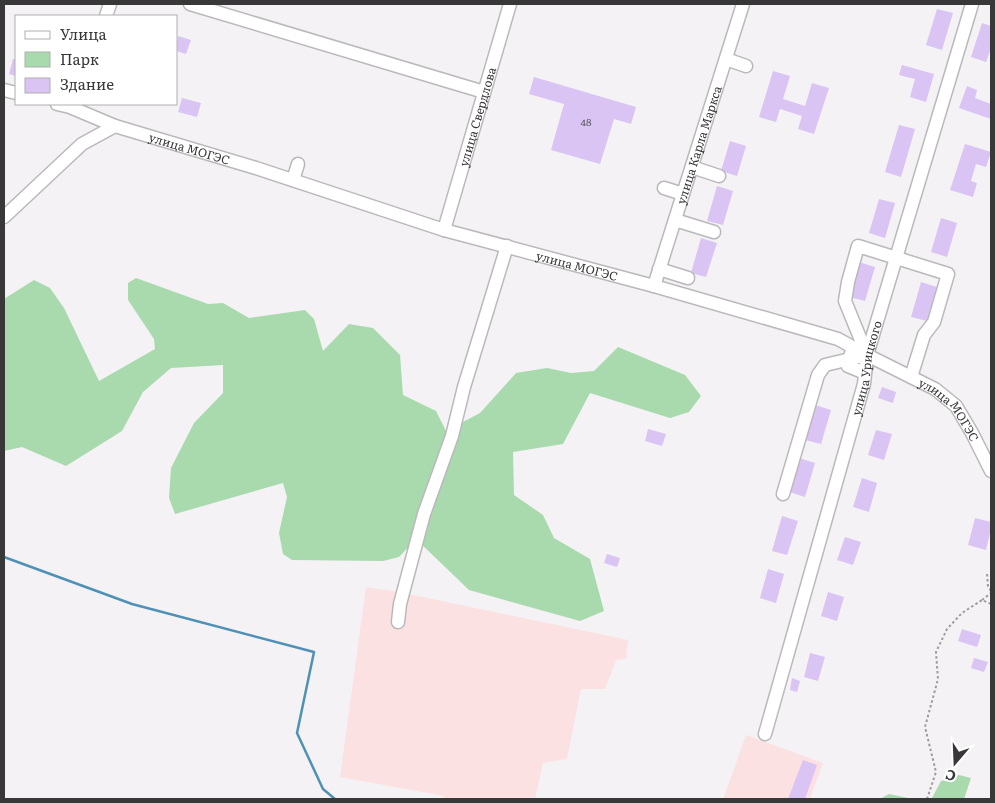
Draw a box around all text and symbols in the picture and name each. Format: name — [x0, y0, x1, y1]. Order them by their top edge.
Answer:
legend — [15, 15, 178, 105]
text: Улица — [60, 22, 108, 45]
text: Парк — [60, 47, 99, 70]
street label: улица Свердлова — [454, 64, 500, 169]
text: Здание — [60, 72, 114, 95]
street label: улица Карла Маркса — [671, 83, 726, 206]
house number: 48 — [580, 114, 592, 129]
street label: улица МОГЭС — [147, 128, 232, 169]
street label: улица МОГЭС — [534, 246, 620, 285]
street label: улица Урицкого — [847, 318, 886, 418]
street label: улица МОГЭС — [916, 373, 984, 444]
north arrow — [930, 738, 980, 788]
text: С — [942, 765, 958, 787]

